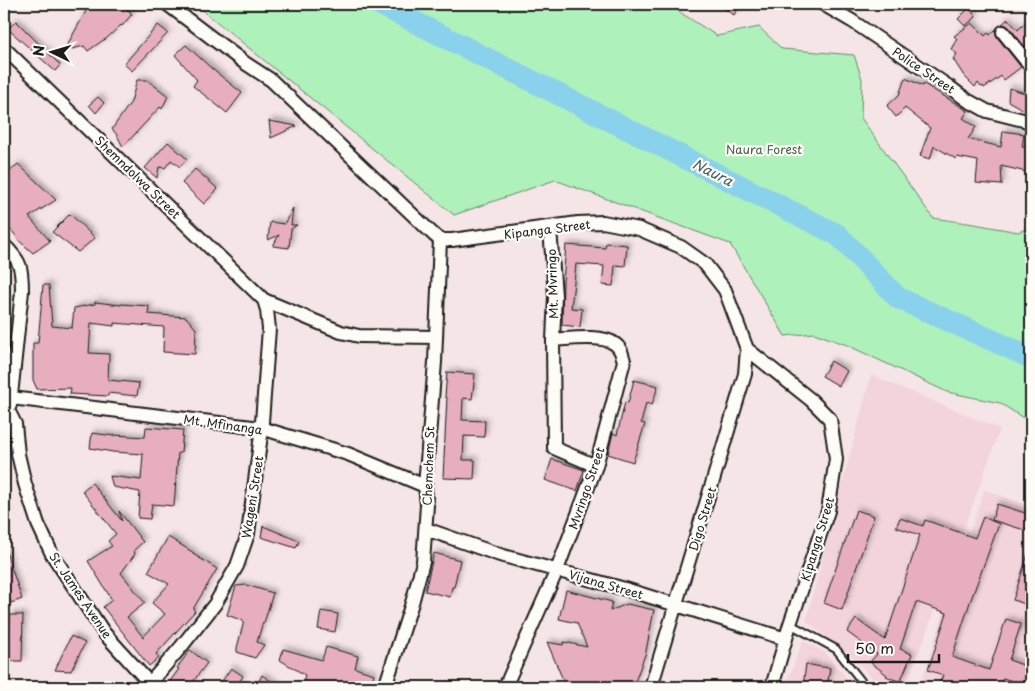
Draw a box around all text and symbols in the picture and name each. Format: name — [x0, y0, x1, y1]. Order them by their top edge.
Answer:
north arrow — [28, 28, 78, 78]
street label: Police Street — [889, 42, 959, 98]
text: N — [28, 44, 49, 57]
street label: Shemndolwa Street — [91, 131, 185, 223]
park label: Naura Forest — [726, 140, 802, 158]
water label: Naura — [689, 153, 737, 191]
street label: Kipanga Street — [503, 215, 592, 243]
street label: Mt. Mvringo — [542, 248, 562, 319]
street label: Mt. Mfinanga — [182, 410, 264, 439]
street label: Chemchem St — [418, 426, 438, 506]
street label: Mvringo Street — [563, 444, 609, 532]
street label: Wageni Street — [237, 454, 267, 540]
street label: Digo Street — [684, 484, 720, 553]
street label: Kipanga Street — [796, 495, 838, 583]
street label: St. James Avenue — [45, 548, 117, 642]
street label: Vijana Street — [567, 565, 645, 603]
scale bar — [848, 631, 939, 663]
text: 50 m — [855, 636, 894, 659]

